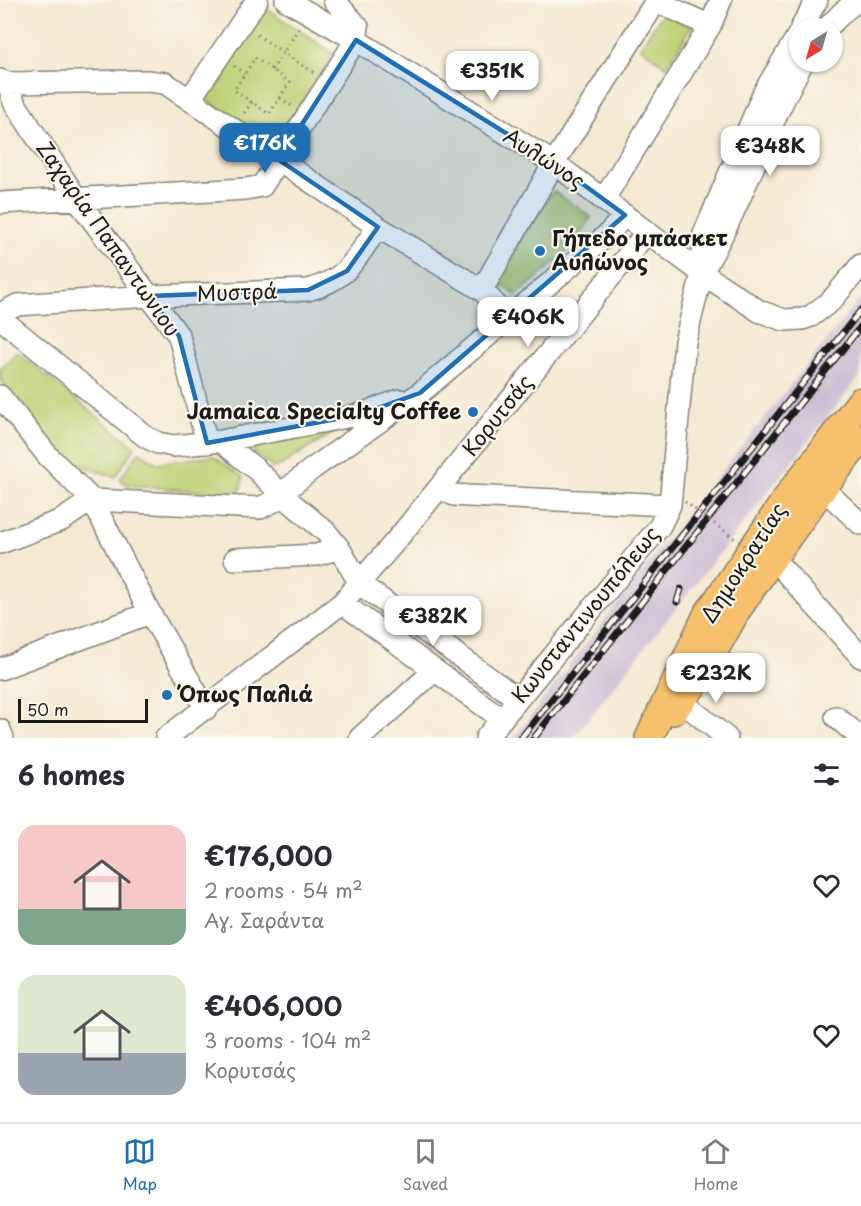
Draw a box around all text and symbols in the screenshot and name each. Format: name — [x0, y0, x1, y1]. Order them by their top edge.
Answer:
north arrow — [789, 18, 843, 72]
map controls — [789, 18, 843, 72]
pin: €351K — [450, 51, 534, 102]
text: €351K — [460, 55, 524, 85]
street label: Αυλώνος — [498, 119, 592, 196]
pin: €176K — [223, 123, 307, 174]
pin: €348K — [728, 126, 812, 177]
text: €176K — [233, 127, 297, 157]
text: €348K — [735, 130, 805, 160]
street label: Ζαχαρία Παπαντωνίου — [30, 133, 189, 342]
place label: Γήπεδο μπάσκετ Αυλώνος — [552, 221, 728, 277]
marker: Γήπεδο μπάσκετ Αυλώνος — [533, 244, 547, 258]
street label: Μυστρά — [196, 274, 278, 308]
pin: €406K — [486, 297, 570, 348]
text: €406K — [491, 301, 565, 331]
street label: Κορυτσάς — [454, 367, 539, 462]
place label: Jamaica Specialty Coffee — [187, 394, 461, 426]
marker: Jamaica Specialty Coffee — [466, 405, 480, 419]
street label: Δημοκρατίας — [691, 495, 793, 628]
street label: Κωνσταντινουπόλεως — [503, 518, 666, 709]
pin: €382K — [391, 596, 475, 647]
text: €382K — [398, 600, 468, 630]
pin: €232K — [674, 653, 758, 704]
text: €232K — [680, 657, 752, 687]
place label: Όπως Παλιά — [176, 677, 314, 709]
marker: Όπως Παλιά — [160, 688, 174, 702]
scale bar — [18, 696, 148, 724]
text: 50 m — [27, 697, 68, 721]
text: 6 homes — [18, 755, 125, 794]
icon: filters — [810, 758, 843, 791]
text: €176,000 — [204, 836, 332, 875]
icon: home — [66, 849, 138, 921]
icon: heart — [810, 869, 843, 902]
text: 2 rooms · 54 m² — [204, 875, 363, 905]
text: Αγ. Σαράντα — [204, 905, 324, 935]
text: €406,000 — [204, 986, 342, 1025]
icon: home — [66, 999, 138, 1071]
icon: heart — [810, 1019, 843, 1052]
text: 3 rooms · 104 m² — [204, 1025, 371, 1055]
text: Κορυτσάς — [204, 1055, 296, 1085]
tab: Map — [123, 1135, 157, 1195]
tab: Saved — [403, 1135, 448, 1195]
tab: Home — [694, 1135, 738, 1195]

